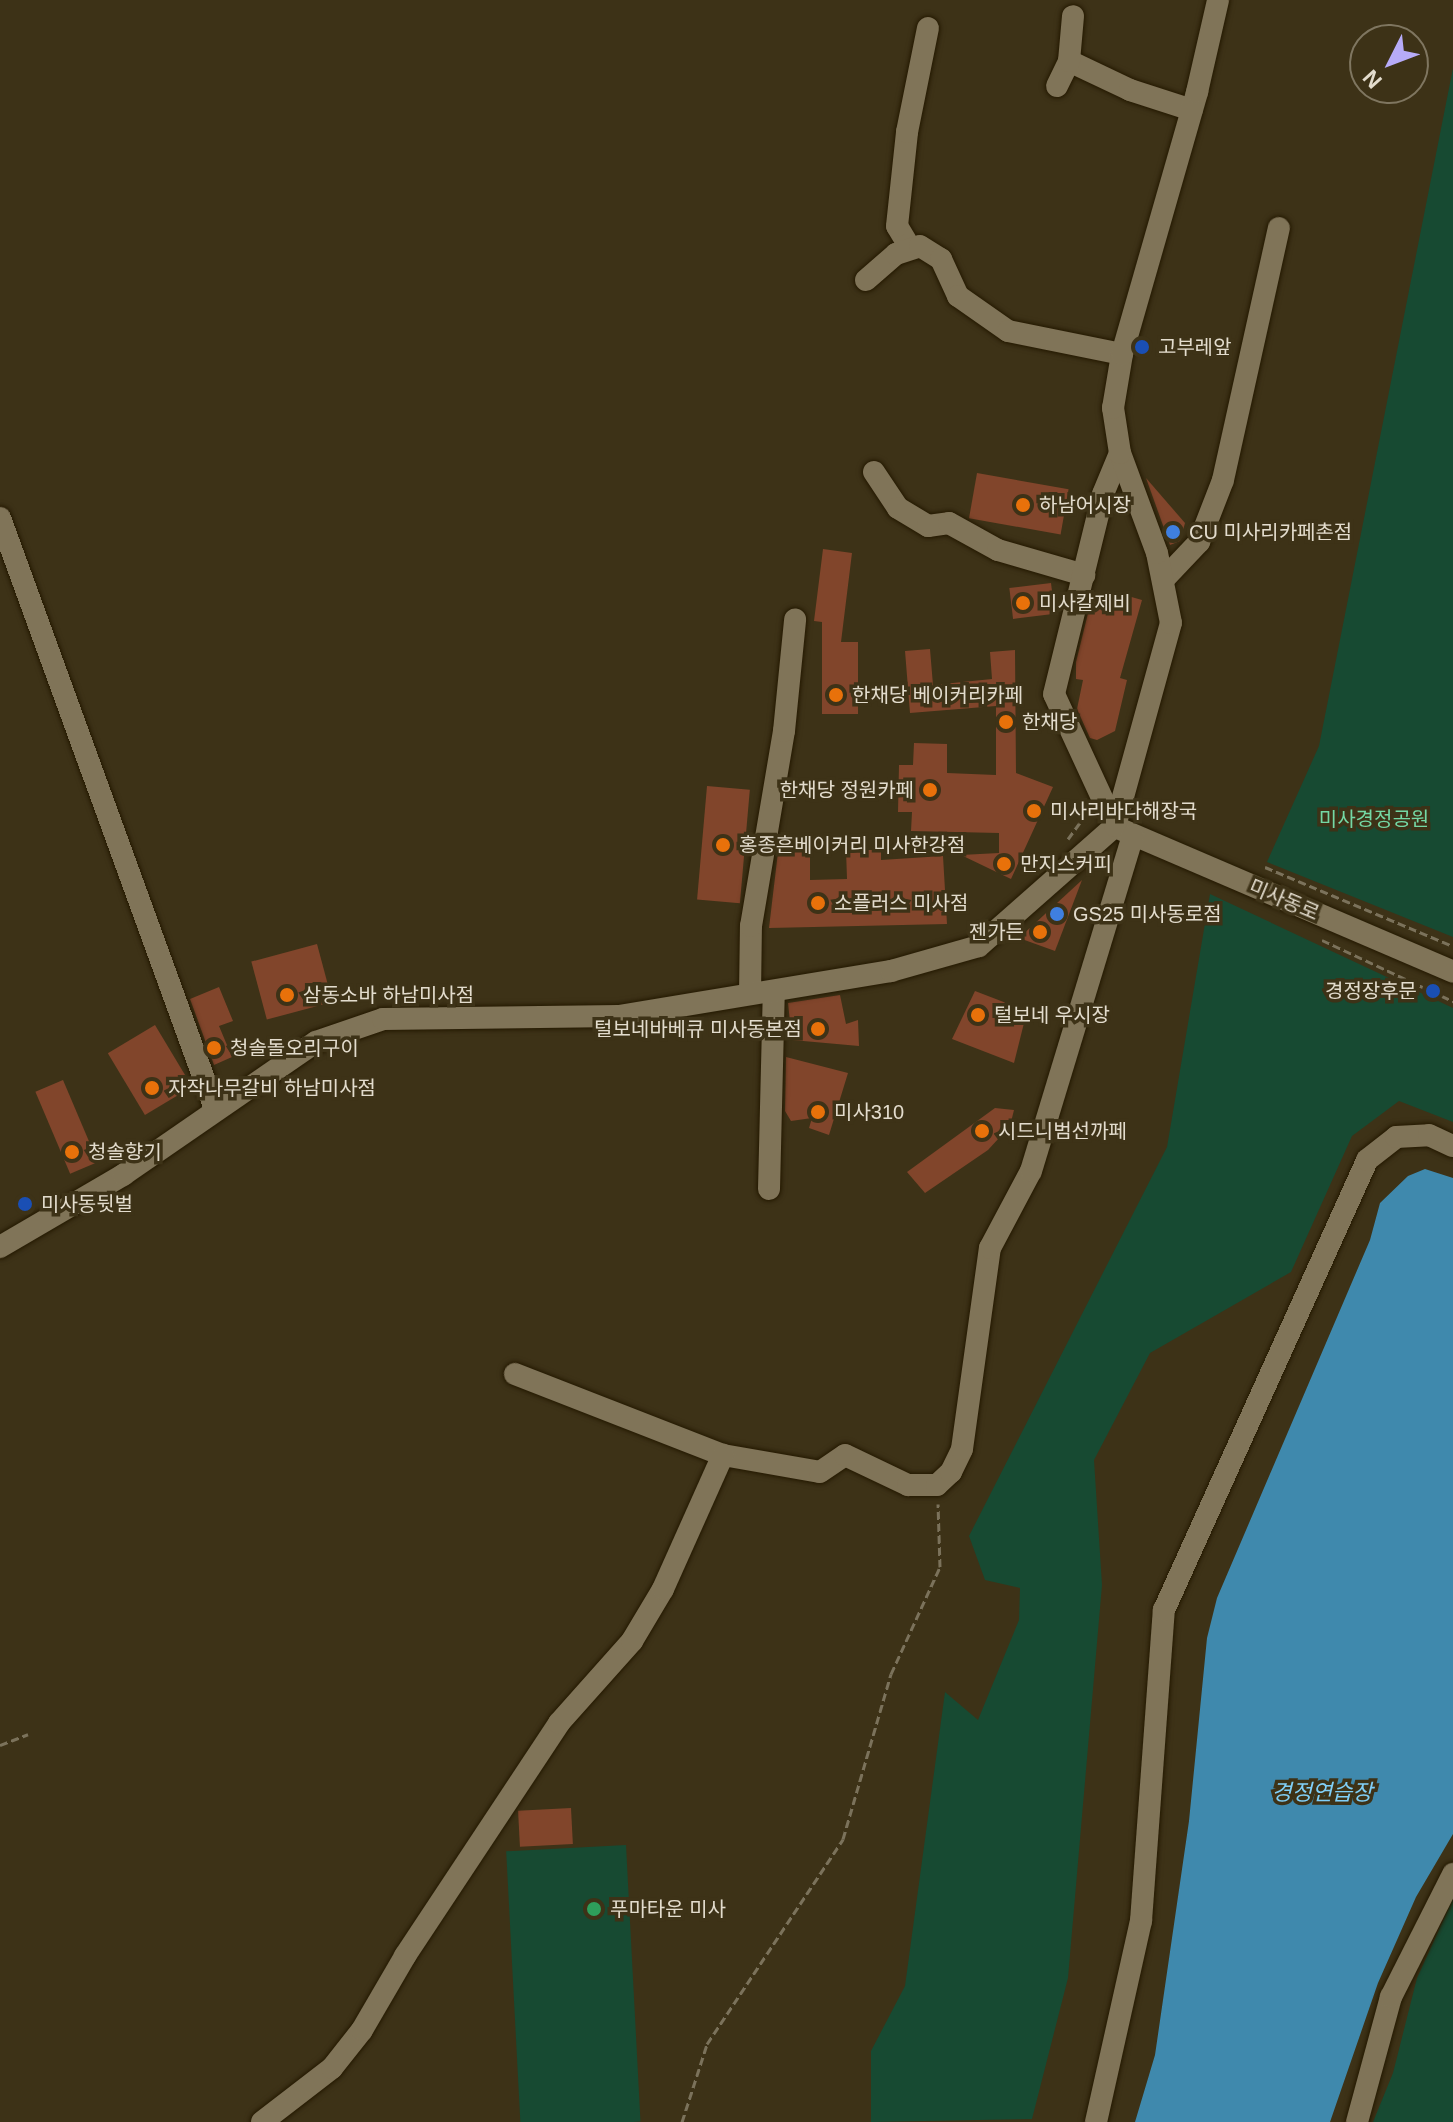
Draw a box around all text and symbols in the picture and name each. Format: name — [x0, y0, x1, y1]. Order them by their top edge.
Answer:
north arrow — [1349, 24, 1429, 104]
text: N — [1358, 65, 1387, 93]
place label: 고부레앞 — [1158, 335, 1232, 359]
marker: 고부레앞 — [1133, 338, 1151, 356]
place label: 하남어시장 — [1039, 493, 1131, 517]
marker: 하남어시장 — [1014, 496, 1032, 514]
place label: CU 미사리카페촌점 — [1189, 520, 1352, 544]
marker: CU 미사리카페촌점 — [1164, 523, 1182, 541]
place label: 미사칼제비 — [1039, 591, 1131, 615]
marker: 미사칼제비 — [1014, 594, 1032, 612]
place label: 한채당 베이커리카페 — [852, 683, 1023, 707]
marker: 한채당 베이커리카페 — [827, 686, 845, 704]
place label: 한채당 — [1022, 710, 1077, 734]
marker: 한채당 — [997, 713, 1015, 731]
place label: 한채당 정원카페 — [780, 778, 914, 802]
marker: 한채당 정원카페 — [921, 781, 939, 799]
place label: 미사리바다해장국 — [1050, 799, 1197, 823]
marker: 미사리바다해장국 — [1025, 802, 1043, 820]
park label: 미사경정공원 — [1319, 807, 1429, 831]
place label: 홍종흔베이커리 미사한강점 — [739, 833, 965, 857]
marker: 홍종흔베이커리 미사한강점 — [714, 836, 732, 854]
place label: 만지스커피 — [1020, 852, 1112, 876]
marker: 만지스커피 — [995, 855, 1013, 873]
street label: 미사동로 — [1245, 875, 1323, 925]
place label: 소플러스 미사점 — [834, 891, 968, 915]
marker: 소플러스 미사점 — [809, 894, 827, 912]
place label: GS25 미사동로점 — [1073, 902, 1222, 926]
marker: GS25 미사동로점 — [1048, 905, 1066, 923]
place label: 젠가든 — [969, 920, 1024, 944]
marker: 젠가든 — [1031, 923, 1049, 941]
place label: 경정장후문 — [1325, 979, 1417, 1003]
marker: 경정장후문 — [1424, 982, 1442, 1000]
place label: 삼동소바 하남미사점 — [303, 983, 474, 1007]
marker: 삼동소바 하남미사점 — [278, 986, 296, 1004]
place label: 털보네 우시장 — [994, 1003, 1110, 1027]
marker: 털보네 우시장 — [969, 1006, 987, 1024]
place label: 털보네바베큐 미사동본점 — [594, 1017, 802, 1041]
marker: 털보네바베큐 미사동본점 — [809, 1020, 827, 1038]
place label: 청솔돌오리구이 — [230, 1036, 359, 1060]
marker: 청솔돌오리구이 — [205, 1039, 223, 1057]
place label: 자작나무갈비 하남미사점 — [168, 1076, 376, 1100]
marker: 자작나무갈비 하남미사점 — [143, 1079, 161, 1097]
place label: 미사310 — [834, 1100, 904, 1124]
marker: 미사310 — [809, 1103, 827, 1121]
place label: 시드니범선까페 — [998, 1119, 1127, 1143]
marker: 시드니범선까페 — [973, 1122, 991, 1140]
place label: 청솔향기 — [88, 1140, 162, 1164]
marker: 청솔향기 — [63, 1143, 81, 1161]
place label: 미사동뒷벌 — [41, 1192, 133, 1216]
marker: 미사동뒷벌 — [16, 1195, 34, 1213]
water label: 경정연습장 — [1271, 1780, 1373, 1806]
place label: 푸마타운 미사 — [610, 1897, 726, 1921]
marker: 푸마타운 미사 — [585, 1900, 603, 1918]

